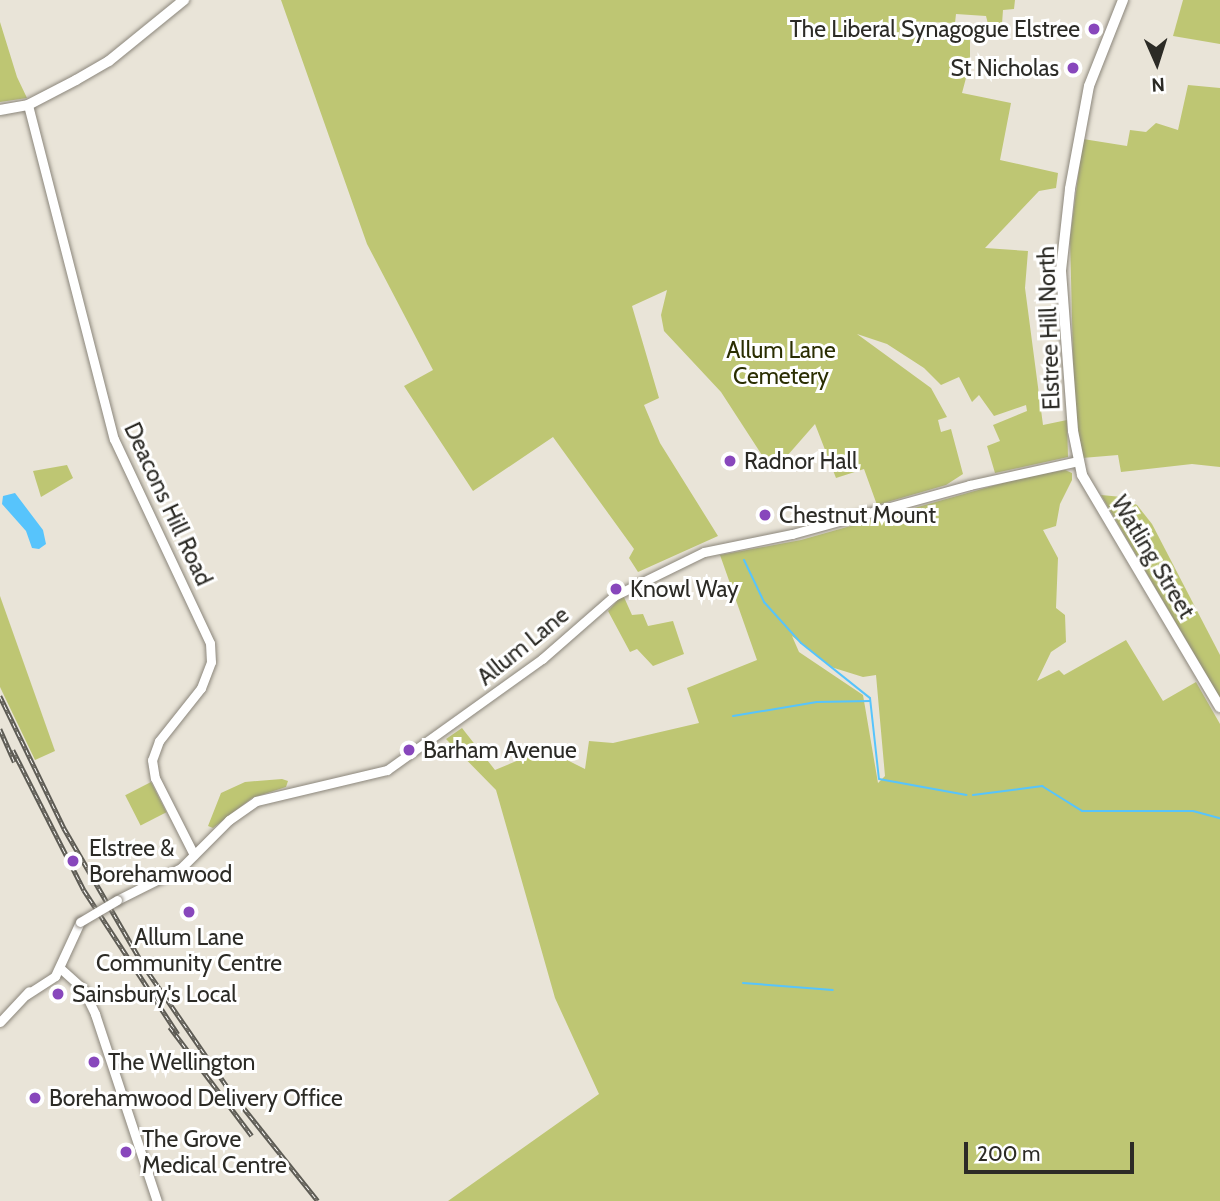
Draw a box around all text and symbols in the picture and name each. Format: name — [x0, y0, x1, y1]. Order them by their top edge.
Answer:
place label: The Liberal Synagogue Elstree — [790, 15, 1080, 43]
marker: The Liberal Synagogue Elstree — [1086, 21, 1102, 37]
north arrow — [1122, 28, 1192, 98]
place label: St Nicholas — [951, 54, 1059, 82]
marker: St Nicholas — [1065, 60, 1081, 76]
text: N — [1151, 73, 1165, 96]
street label: Elstree Hill North — [1032, 246, 1066, 410]
park label: Allum Lane Cemetery — [726, 336, 836, 390]
street label: Deacons Hill Road — [118, 418, 218, 590]
place label: Radnor Hall — [744, 447, 857, 475]
marker: Radnor Hall — [722, 453, 738, 469]
street label: Watling Street — [1106, 491, 1200, 623]
place label: Chestnut Mount — [779, 501, 936, 529]
marker: Chestnut Mount — [757, 507, 773, 523]
place label: Knowl Way — [630, 575, 739, 603]
marker: Knowl Way — [608, 581, 624, 597]
street label: Allum Lane — [472, 601, 574, 691]
place label: Barham Avenue — [423, 736, 577, 764]
marker: Barham Avenue — [401, 742, 417, 758]
place label: Elstree & Borehamwood — [89, 834, 232, 888]
marker: Elstree & Borehamwood — [63, 851, 83, 871]
marker: Allum Lane Community Centre — [181, 904, 197, 920]
place label: Allum Lane Community Centre — [96, 923, 282, 977]
place label: Sainsbury's Local — [72, 980, 237, 1008]
marker: Sainsbury's Local — [50, 986, 66, 1002]
place label: The Wellington — [108, 1048, 255, 1076]
marker: The Wellington — [86, 1054, 102, 1070]
place label: Borehamwood Delivery Office — [49, 1084, 343, 1112]
marker: Borehamwood Delivery Office — [27, 1090, 43, 1106]
place label: The Grove Medical Centre — [142, 1125, 287, 1179]
scale bar — [968, 1128, 1138, 1172]
text: 200 m — [977, 1141, 1040, 1166]
marker: The Grove Medical Centre — [116, 1142, 136, 1162]

